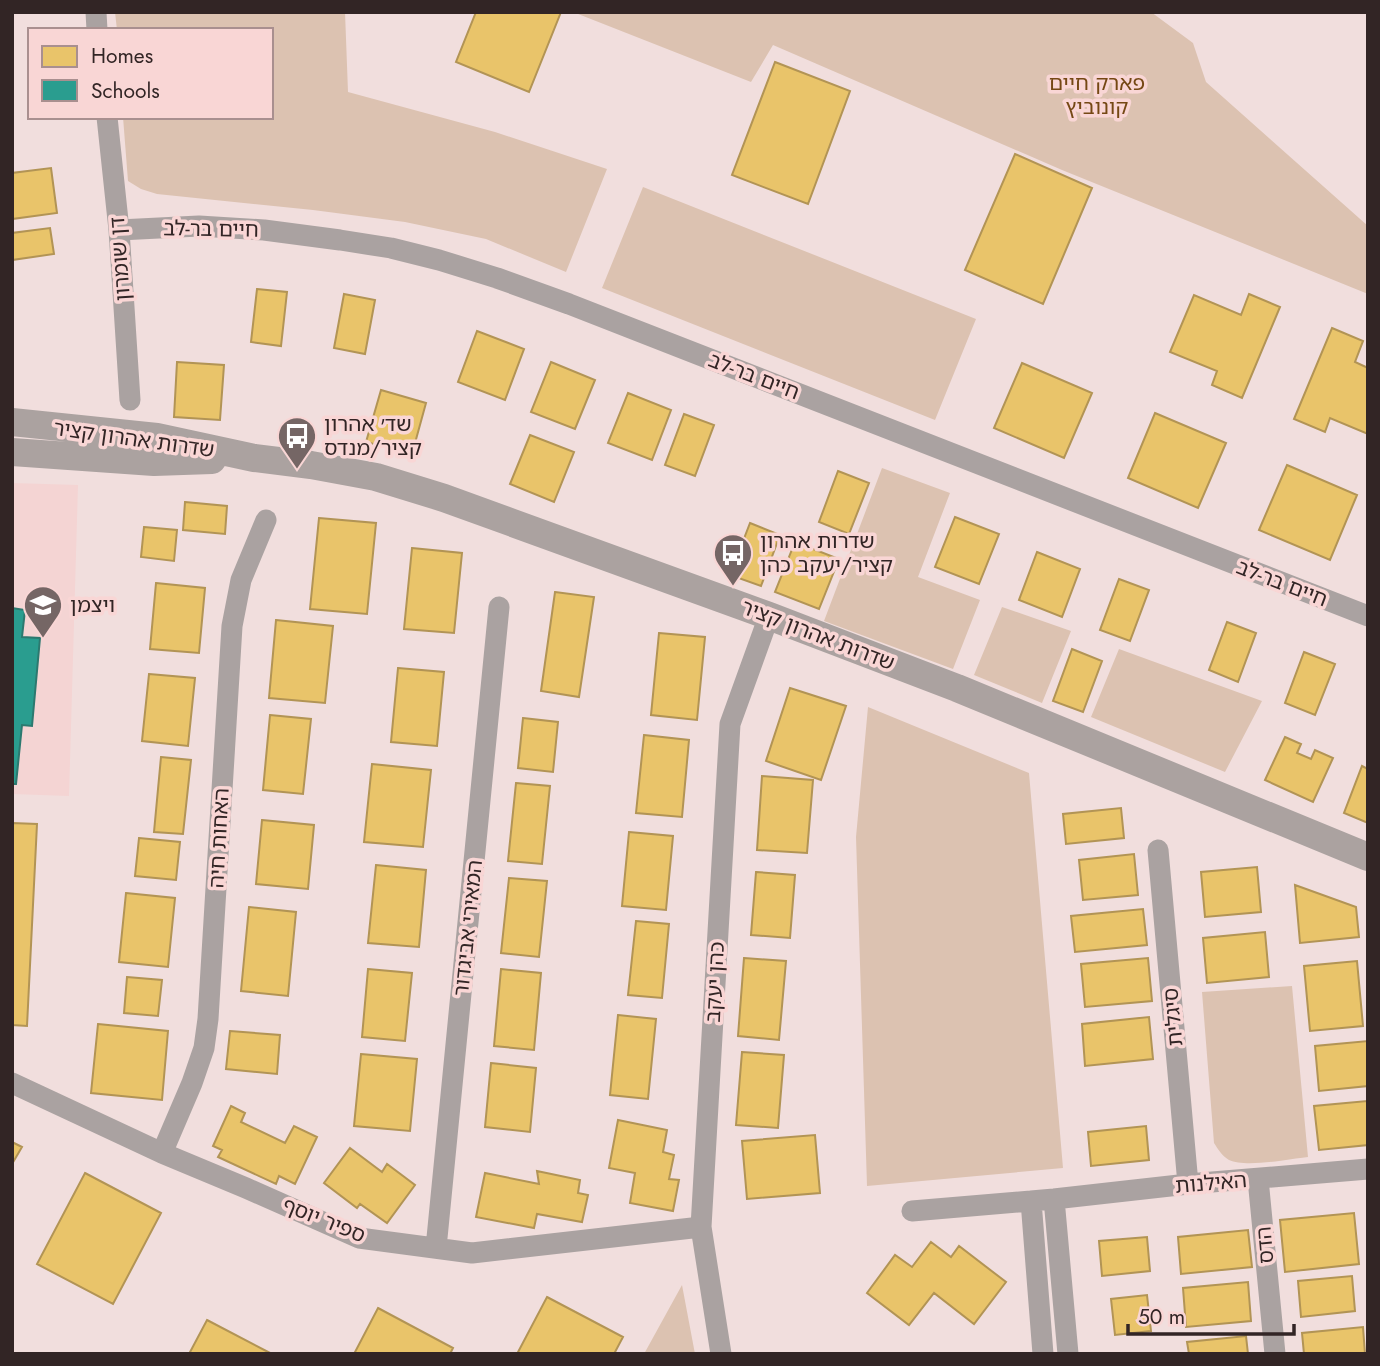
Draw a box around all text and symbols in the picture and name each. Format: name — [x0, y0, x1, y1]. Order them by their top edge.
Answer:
legend — [28, 28, 273, 119]
text: Homes — [91, 41, 153, 71]
park label: פארק חיים קונוביץ — [1049, 68, 1145, 122]
text: Schools — [91, 76, 160, 106]
street label: חיים בר-לב — [163, 213, 259, 245]
street label: דן שומרון — [102, 216, 138, 302]
street label: חיים בר-לב — [704, 345, 804, 407]
place label: שד׳ אהרון קציר/מנדס — [324, 409, 422, 463]
street label: שדרות אהרון קציר — [52, 413, 216, 465]
bus stop icon: שד׳ אהרון קציר/מנדס — [276, 415, 318, 470]
place label: שדרות אהרון קציר/יעקב כהן — [760, 526, 893, 580]
bus stop icon: שדרות אהרון קציר/יעקב כהן — [712, 532, 754, 587]
street label: חיים בר-לב — [1232, 552, 1332, 614]
school or university icon: ויצמן — [22, 584, 64, 639]
place label: ויצמן — [70, 590, 115, 620]
street label: שדרות אהרון קציר — [737, 592, 899, 678]
street label: האחות חיה — [201, 787, 237, 889]
street label: המאירי אביגדור — [446, 858, 490, 998]
street label: כהן יעקב — [698, 941, 732, 1023]
street label: סיגלית — [1156, 987, 1190, 1047]
street label: האילנות — [1174, 1165, 1248, 1201]
street label: ספיר יוסף — [278, 1190, 370, 1250]
street label: הדס — [1248, 1225, 1282, 1265]
scale bar — [1128, 1292, 1294, 1336]
text: 50 m — [1138, 1302, 1185, 1332]

